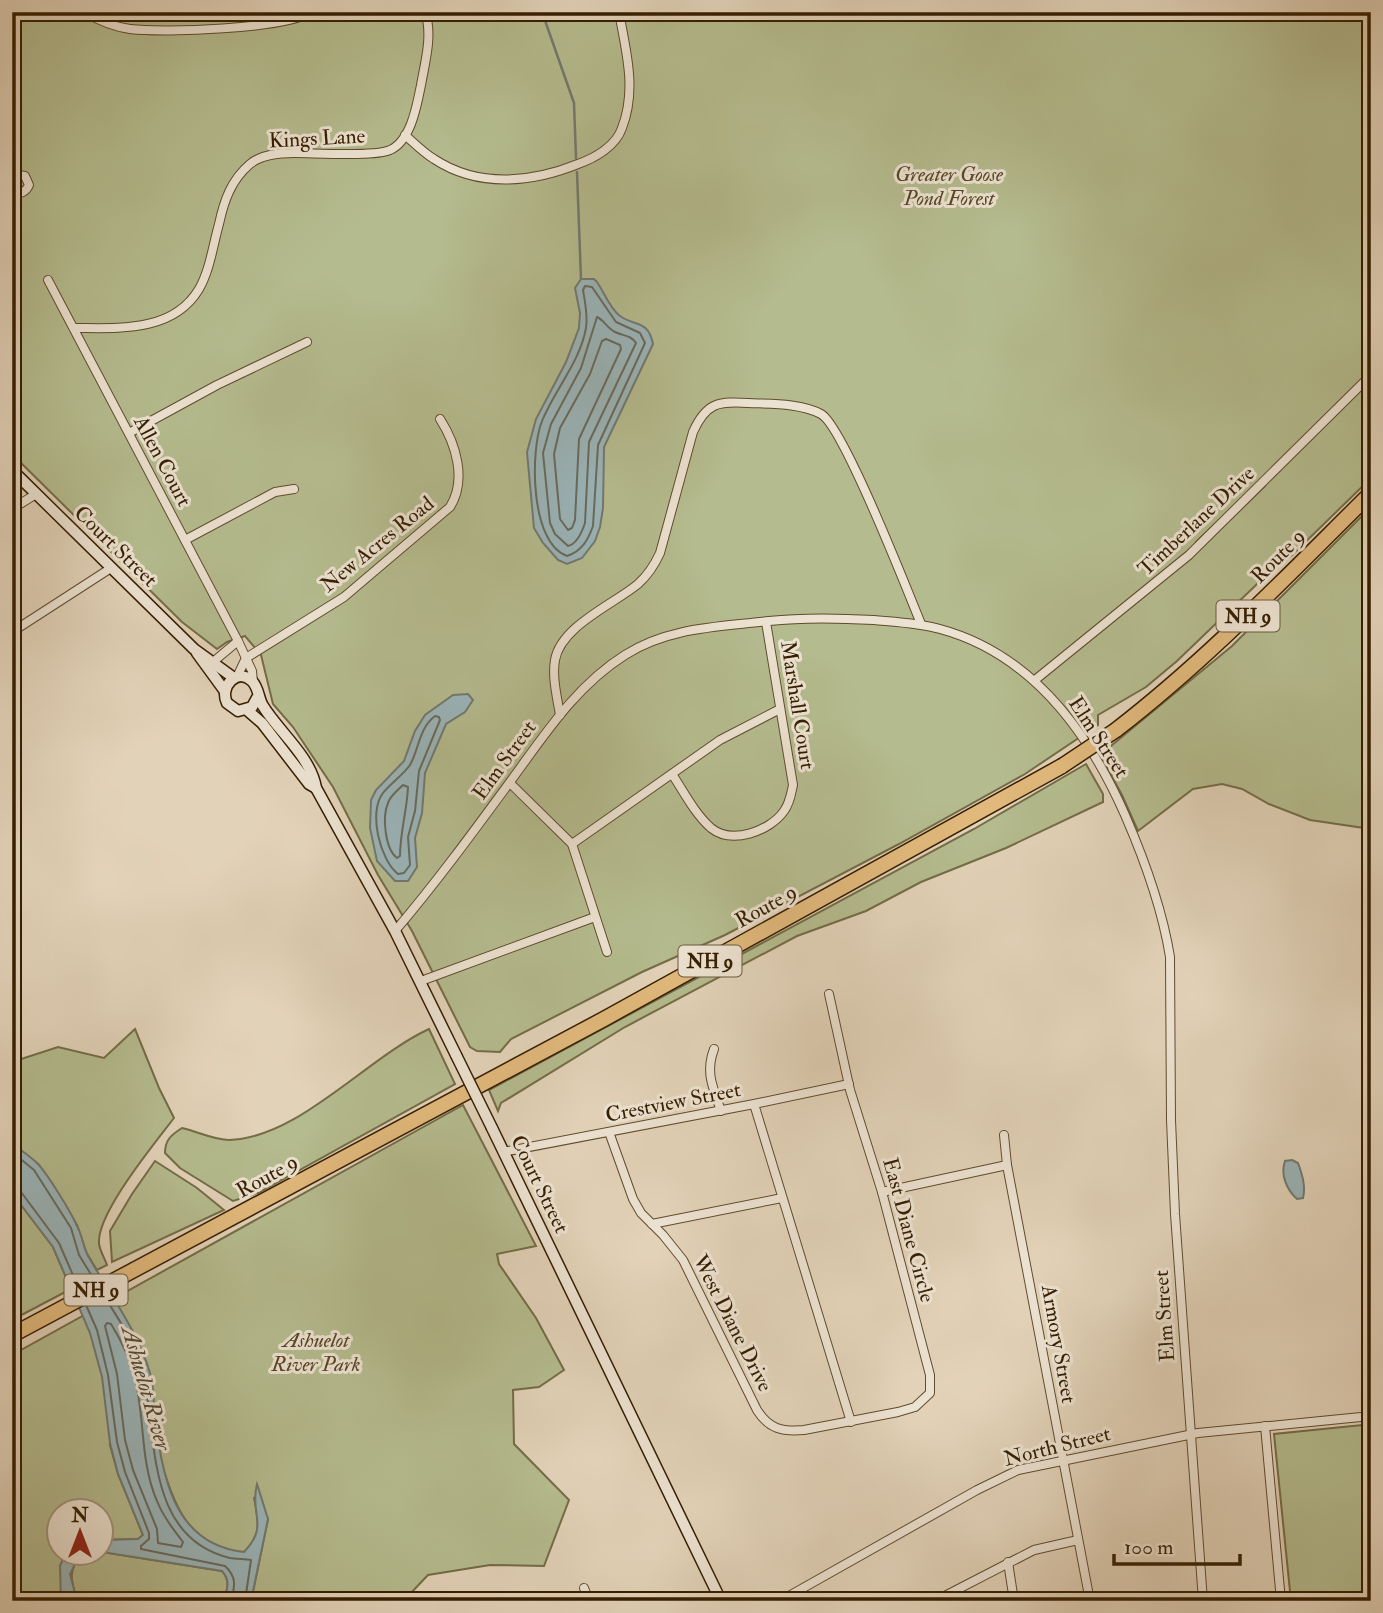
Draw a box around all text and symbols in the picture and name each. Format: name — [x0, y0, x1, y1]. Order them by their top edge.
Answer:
street label: Kings Lane — [268, 122, 366, 155]
park label: Greater Goose Pond Forest — [895, 161, 1004, 212]
street label: Allen Court — [127, 410, 198, 511]
street label: Timberlane Drive — [1132, 460, 1261, 582]
street label: New Acres Road — [315, 490, 440, 598]
street label: Court Street — [68, 500, 163, 593]
street label: Route 9 — [1245, 523, 1311, 589]
road number: NH 9 — [1216, 600, 1280, 632]
street label: Marshall Court — [774, 639, 821, 771]
street label: Elm Street — [1062, 691, 1135, 783]
street label: Elm Street — [466, 715, 542, 805]
street label: Route 9 — [731, 879, 802, 934]
road number: NH 9 — [678, 945, 742, 976]
street label: Crestview Street — [603, 1076, 743, 1129]
street label: Court Street — [504, 1131, 575, 1238]
street label: Route 9 — [232, 1149, 303, 1204]
street label: East Diane Circle — [876, 1155, 941, 1306]
street label: West Diane Drive — [686, 1249, 779, 1396]
street label: Elm Street — [1148, 1269, 1181, 1363]
road number: NH 9 — [64, 1274, 128, 1306]
street label: Armory Street — [1035, 1282, 1082, 1405]
water label: Ashuelot River — [114, 1320, 178, 1455]
park label: Ashuelot River Park — [271, 1327, 360, 1378]
street label: North Street — [1001, 1420, 1113, 1473]
north arrow — [46, 1498, 116, 1568]
text: N — [70, 1504, 89, 1528]
scale bar — [1114, 1522, 1240, 1566]
text: 100 m — [1124, 1534, 1174, 1561]

